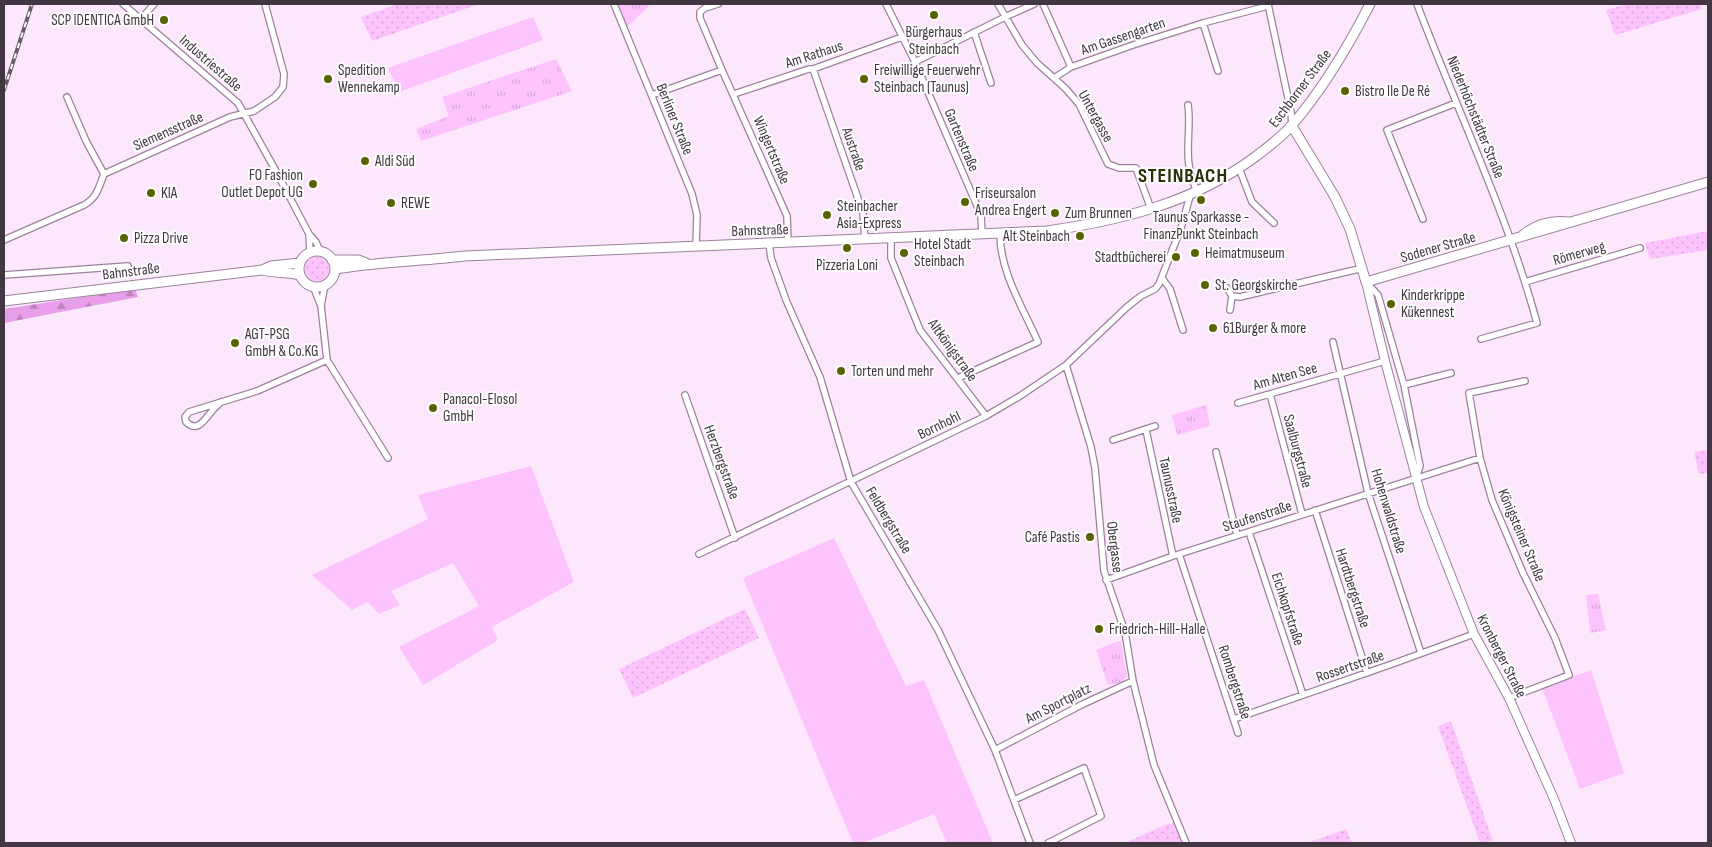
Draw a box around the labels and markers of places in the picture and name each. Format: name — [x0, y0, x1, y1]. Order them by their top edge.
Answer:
marker: Bürgerhaus Steinbach — [928, 9, 940, 21]
place label: SCP IDENTICA GmbH — [51, 11, 154, 30]
marker: SCP IDENTICA GmbH — [158, 14, 170, 26]
place label: Bürgerhaus Steinbach — [906, 23, 962, 59]
place label: Spedition Wennekamp — [338, 61, 400, 97]
place label: Freiwillige Feuerwehr Steinbach (Taunus) — [874, 61, 981, 97]
marker: Spedition Wennekamp — [322, 73, 334, 85]
marker: Freiwillige Feuerwehr Steinbach (Taunus) — [858, 73, 870, 85]
place label: Bistro Ile De Ré — [1355, 82, 1430, 101]
marker: Bistro Ile De Ré — [1339, 85, 1351, 97]
place label: Aldi Süd — [374, 152, 415, 171]
marker: Aldi Süd — [359, 155, 371, 167]
place label: FO Fashion Outlet Depot UG — [221, 166, 303, 202]
marker: FO Fashion Outlet Depot UG — [307, 178, 319, 190]
place label: KIA — [161, 184, 178, 203]
place label: Friseursalon Andrea Engert — [974, 184, 1047, 220]
marker: KIA — [145, 187, 157, 199]
place label: REWE — [401, 194, 430, 213]
marker: Taunus Sparkasse - FinanzPunkt Steinbach — [1195, 194, 1207, 206]
marker: Friseursalon Andrea Engert — [959, 196, 971, 208]
marker: REWE — [385, 197, 397, 209]
place label: Steinbacher Asia-Express — [836, 197, 902, 233]
place label: Zum Brunnen — [1065, 204, 1132, 223]
marker: Zum Brunnen — [1049, 207, 1061, 219]
place label: Taunus Sparkasse - FinanzPunkt Steinbach — [1144, 208, 1258, 244]
marker: Steinbacher Asia-Express — [821, 209, 833, 221]
place label: Alt Steinbach — [1002, 227, 1070, 246]
place label: Pizza Drive — [134, 229, 188, 248]
marker: Alt Steinbach — [1074, 230, 1086, 242]
marker: Pizza Drive — [118, 232, 130, 244]
place label: Hotel Stadt Steinbach — [914, 235, 971, 271]
marker: Pizzeria Loni — [841, 242, 853, 254]
place label: Heimatmuseum — [1205, 244, 1285, 263]
marker: Hotel Stadt Steinbach — [898, 247, 910, 259]
marker: Heimatmuseum — [1189, 247, 1201, 259]
place label: Stadtbücherei — [1095, 248, 1166, 267]
marker: Stadtbücherei — [1170, 251, 1182, 263]
place label: Pizzeria Loni — [816, 256, 878, 275]
place label: St. Georgskirche — [1215, 276, 1297, 295]
marker: St. Georgskirche — [1199, 279, 1211, 291]
place label: Kinderkrippe Kükennest — [1401, 286, 1465, 322]
marker: Kinderkrippe Kükennest — [1385, 298, 1397, 310]
place label: 61Burger & more — [1223, 319, 1306, 338]
marker: 61Burger & more — [1207, 322, 1219, 334]
place label: AGT-PSG GmbH & Co.KG — [244, 325, 319, 361]
marker: AGT-PSG GmbH & Co.KG — [229, 337, 241, 349]
place label: Torten und mehr — [851, 362, 935, 381]
marker: Torten und mehr — [835, 365, 847, 377]
place label: Panacol-Elosol GmbH — [443, 390, 517, 426]
marker: Panacol-Elosol GmbH — [427, 402, 439, 414]
place label: Café Pastis — [1025, 528, 1080, 547]
marker: Café Pastis — [1084, 531, 1096, 543]
place label: Friedrich-Hill-Halle — [1109, 620, 1206, 639]
marker: Friedrich-Hill-Halle — [1093, 623, 1105, 635]

